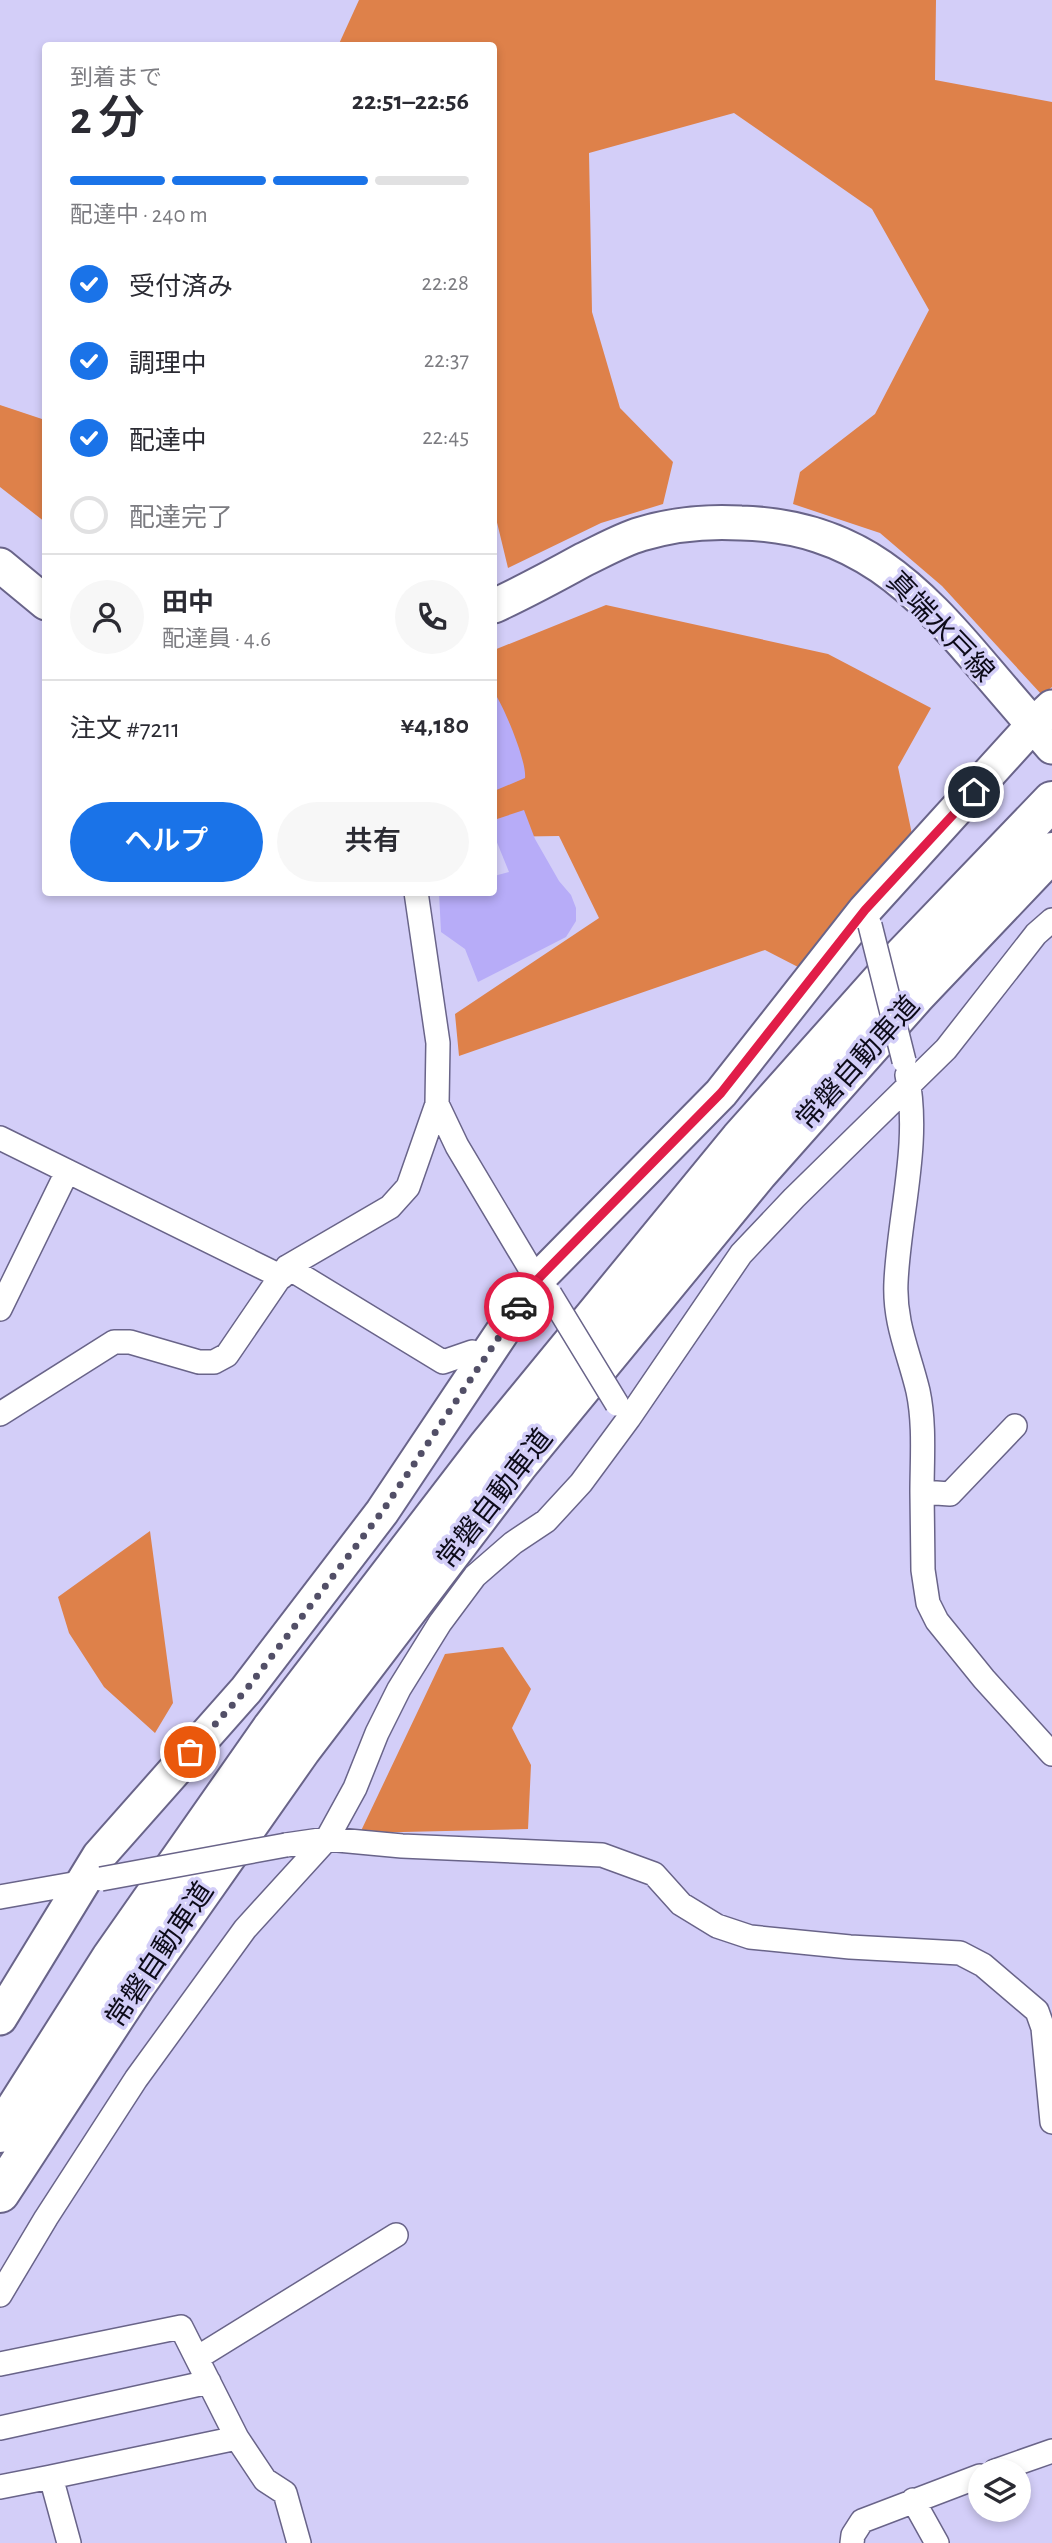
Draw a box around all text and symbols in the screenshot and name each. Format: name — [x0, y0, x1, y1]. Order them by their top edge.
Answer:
text: 到着まで — [70, 67, 162, 90]
text: 22:51–22:56 — [352, 88, 469, 114]
text: 2 分 — [70, 96, 145, 142]
text: 配達中 · 240 m — [70, 204, 208, 227]
icon: check — [70, 265, 108, 303]
text: 22:28 — [421, 272, 469, 295]
text: 受付済み — [129, 274, 233, 300]
icon: check — [70, 342, 108, 380]
text: 22:37 — [424, 349, 469, 372]
text: 調理中 — [129, 351, 207, 377]
icon: check — [70, 419, 108, 457]
text: 22:45 — [422, 426, 469, 449]
text: 配達中 — [129, 428, 207, 454]
text: 配達完了 — [129, 505, 233, 531]
street label: 真端水戸線 — [881, 566, 1000, 687]
button: person — [70, 580, 144, 654]
button: phone — [395, 580, 469, 654]
text: 田中 — [162, 590, 214, 616]
text: 配達員 · 4.6 — [162, 628, 271, 651]
text: ¥4,180 — [401, 712, 469, 738]
text: 注文 #7211 — [70, 716, 180, 742]
pin — [944, 762, 1004, 822]
icon: home — [955, 773, 993, 811]
button: ヘルプ — [70, 802, 263, 882]
button: 共有 — [277, 802, 469, 882]
street label: 常磐自動車道 — [790, 990, 925, 1135]
courier — [484, 1272, 554, 1342]
icon: car — [500, 1288, 538, 1326]
street label: 常磐自動車道 — [431, 1423, 558, 1574]
pin — [160, 1722, 220, 1782]
icon: bag — [171, 1733, 209, 1771]
street label: 常磐自動車道 — [100, 1877, 219, 2033]
map controls — [968, 2459, 1031, 2522]
button: layers — [968, 2459, 1031, 2522]

